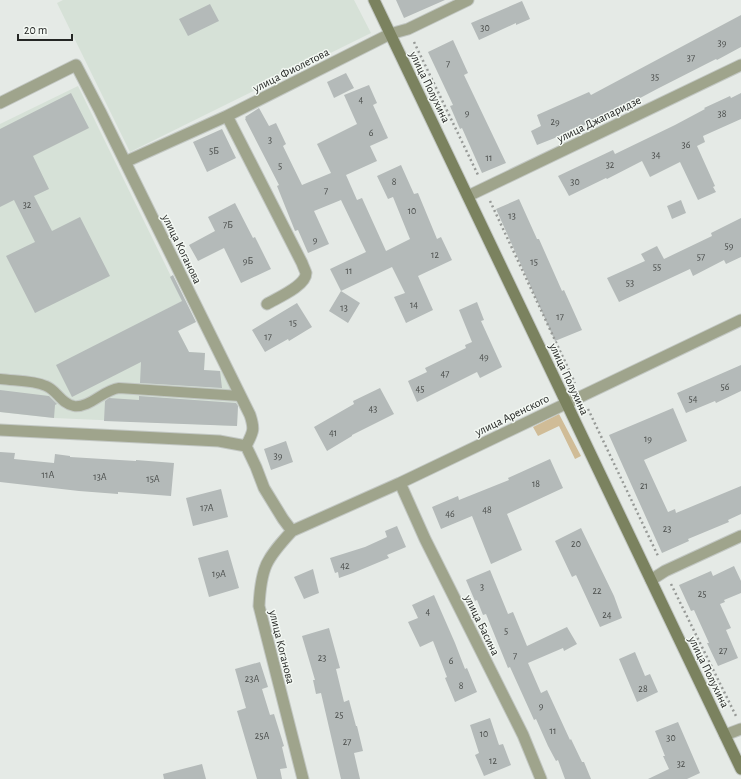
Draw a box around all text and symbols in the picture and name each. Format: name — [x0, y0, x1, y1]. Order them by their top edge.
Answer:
scale bar — [18, 16, 72, 42]
house number: 30 — [480, 23, 490, 33]
text: 20 m — [24, 24, 47, 36]
house number: 39 — [718, 38, 727, 48]
street label: улица Фиолетова — [250, 45, 332, 96]
street label: улица Полухина — [406, 48, 453, 126]
house number: 37 — [687, 53, 695, 63]
house number: 7 — [446, 59, 450, 69]
house number: 35 — [651, 72, 659, 82]
street label: улица Джапаридзе — [554, 94, 643, 146]
house number: 4 — [359, 95, 364, 105]
house number: 9 — [465, 108, 470, 118]
house number: 38 — [718, 109, 727, 119]
house number: 29 — [550, 117, 560, 127]
house number: 6 — [369, 128, 374, 138]
house number: 3 — [268, 135, 272, 145]
house number: 36 — [682, 140, 691, 150]
house number: 5Б — [209, 146, 219, 156]
house number: 34 — [652, 150, 661, 160]
house number: 11 — [486, 153, 492, 163]
house number: 32 — [606, 160, 615, 170]
house number: 5 — [278, 161, 282, 171]
house number: 8 — [392, 177, 397, 187]
house number: 30 — [570, 177, 580, 187]
house number: 7 — [324, 186, 328, 196]
house number: 32 — [23, 200, 32, 210]
house number: 10 — [408, 206, 416, 216]
street label: улица Коганова — [159, 211, 204, 287]
house number: 13 — [508, 211, 516, 221]
house number: 7Б — [223, 220, 233, 230]
house number: 9 — [313, 235, 318, 245]
house number: 59 — [725, 241, 734, 251]
house number: 12 — [431, 250, 439, 260]
house number: 57 — [697, 252, 705, 262]
house number: 9Б — [243, 256, 253, 266]
house number: 15 — [530, 257, 538, 267]
house number: 55 — [653, 262, 661, 272]
house number: 11 — [346, 266, 352, 276]
house number: 53 — [626, 278, 634, 288]
house number: 14 — [410, 300, 418, 310]
house number: 13 — [340, 303, 348, 313]
house number: 17 — [556, 312, 564, 322]
house number: 15 — [289, 318, 297, 328]
house number: 17 — [264, 332, 272, 342]
street label: улица Полухина — [546, 340, 591, 418]
house number: 49 — [479, 352, 489, 362]
house number: 47 — [441, 369, 449, 379]
house number: 56 — [721, 382, 730, 392]
house number: 45 — [416, 384, 425, 394]
street label: улица Аренского — [472, 392, 552, 439]
house number: 54 — [689, 394, 698, 404]
house number: 43 — [369, 404, 377, 414]
house number: 41 — [329, 428, 337, 438]
house number: 19 — [644, 434, 652, 444]
house number: 39 — [274, 451, 283, 461]
house number: 11А — [42, 470, 54, 480]
house number: 13А — [93, 472, 107, 482]
house number: 15А — [146, 474, 160, 484]
house number: 18 — [532, 479, 540, 489]
house number: 21 — [640, 481, 648, 491]
house number: 17А — [200, 503, 214, 513]
house number: 48 — [482, 505, 492, 515]
house number: 46 — [445, 509, 455, 519]
house number: 23 — [663, 524, 671, 534]
house number: 20 — [571, 539, 581, 549]
house number: 42 — [340, 561, 350, 571]
house number: 19А — [212, 569, 226, 579]
house number: 3 — [480, 582, 484, 592]
house number: 22 — [592, 586, 602, 596]
house number: 25 — [698, 589, 706, 599]
street label: улица Басина — [461, 592, 502, 658]
house number: 4 — [426, 607, 431, 617]
street label: улица Коганова — [266, 608, 297, 686]
house number: 24 — [602, 610, 612, 620]
house number: 5 — [504, 626, 508, 636]
street label: улица Полухина — [685, 633, 732, 711]
house number: 27 — [719, 646, 727, 656]
house number: 7 — [513, 651, 517, 661]
house number: 23 — [318, 653, 326, 663]
house number: 6 — [449, 656, 454, 666]
house number: 23А — [245, 674, 259, 684]
house number: 8 — [459, 681, 464, 691]
house number: 28 — [638, 684, 648, 694]
house number: 9 — [539, 701, 544, 711]
house number: 25 — [335, 710, 343, 720]
house number: 11 — [550, 726, 556, 736]
house number: 10 — [480, 729, 488, 739]
house number: 25А — [255, 731, 269, 741]
house number: 30 — [666, 733, 676, 743]
house number: 27 — [343, 737, 351, 747]
house number: 12 — [489, 756, 497, 766]
house number: 32 — [677, 759, 686, 769]

